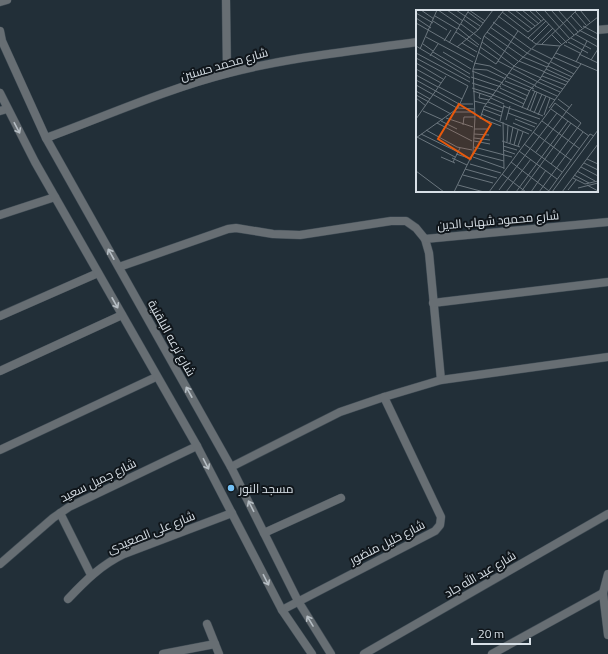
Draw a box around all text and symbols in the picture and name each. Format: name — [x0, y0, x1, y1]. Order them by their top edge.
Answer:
inset map — [416, 10, 598, 192]
street label: شارع محمد حسنين — [178, 42, 270, 86]
one-way arrow — [14, 122, 21, 134]
street label: شارع محمود شهاب الدين — [436, 205, 560, 235]
one-way arrow — [107, 248, 115, 260]
one-way arrow — [111, 296, 119, 308]
street label: شارع ترعه البلقنية — [143, 296, 201, 380]
one-way arrow — [184, 386, 192, 398]
street label: شارع جميل سعيد — [57, 453, 139, 507]
one-way arrow — [203, 458, 211, 470]
place label: مسجد النور — [238, 479, 293, 498]
marker: مسجد النور — [226, 483, 236, 493]
one-way arrow — [246, 500, 254, 512]
street label: شارع على الصعيدى — [104, 506, 198, 558]
street label: شارع خليل منضور — [345, 515, 428, 570]
street label: شارع عبد الله جاد — [441, 546, 519, 602]
one-way arrow — [263, 573, 271, 585]
one-way arrow — [306, 615, 314, 627]
scale bar — [472, 620, 530, 646]
text: 20 m — [478, 624, 504, 643]

